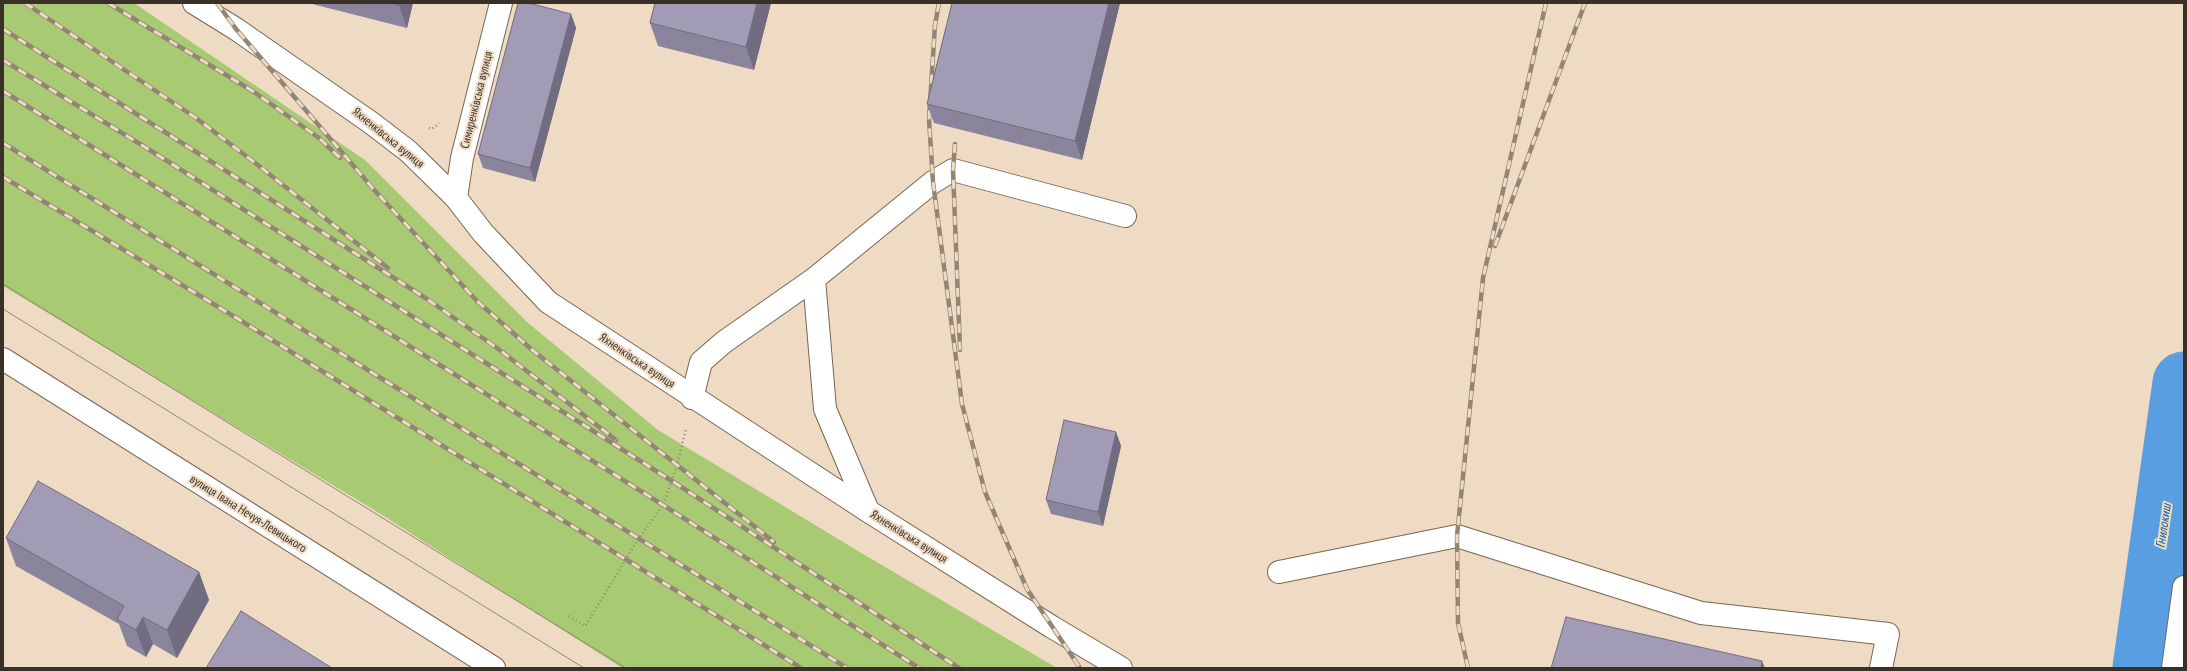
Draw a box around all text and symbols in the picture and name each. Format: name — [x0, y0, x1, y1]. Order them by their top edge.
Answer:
street label: Симиренківська вулиця — [458, 50, 496, 150]
street label: Яхненківська вулиця — [349, 105, 427, 171]
street label: Яхненківська вулиця — [596, 330, 678, 392]
street label: вулиця Івана Нечуя-Левицького — [187, 472, 309, 556]
water label: Гнилокиш — [2153, 503, 2175, 549]
street label: Яхненківська вулиця — [868, 508, 950, 566]

